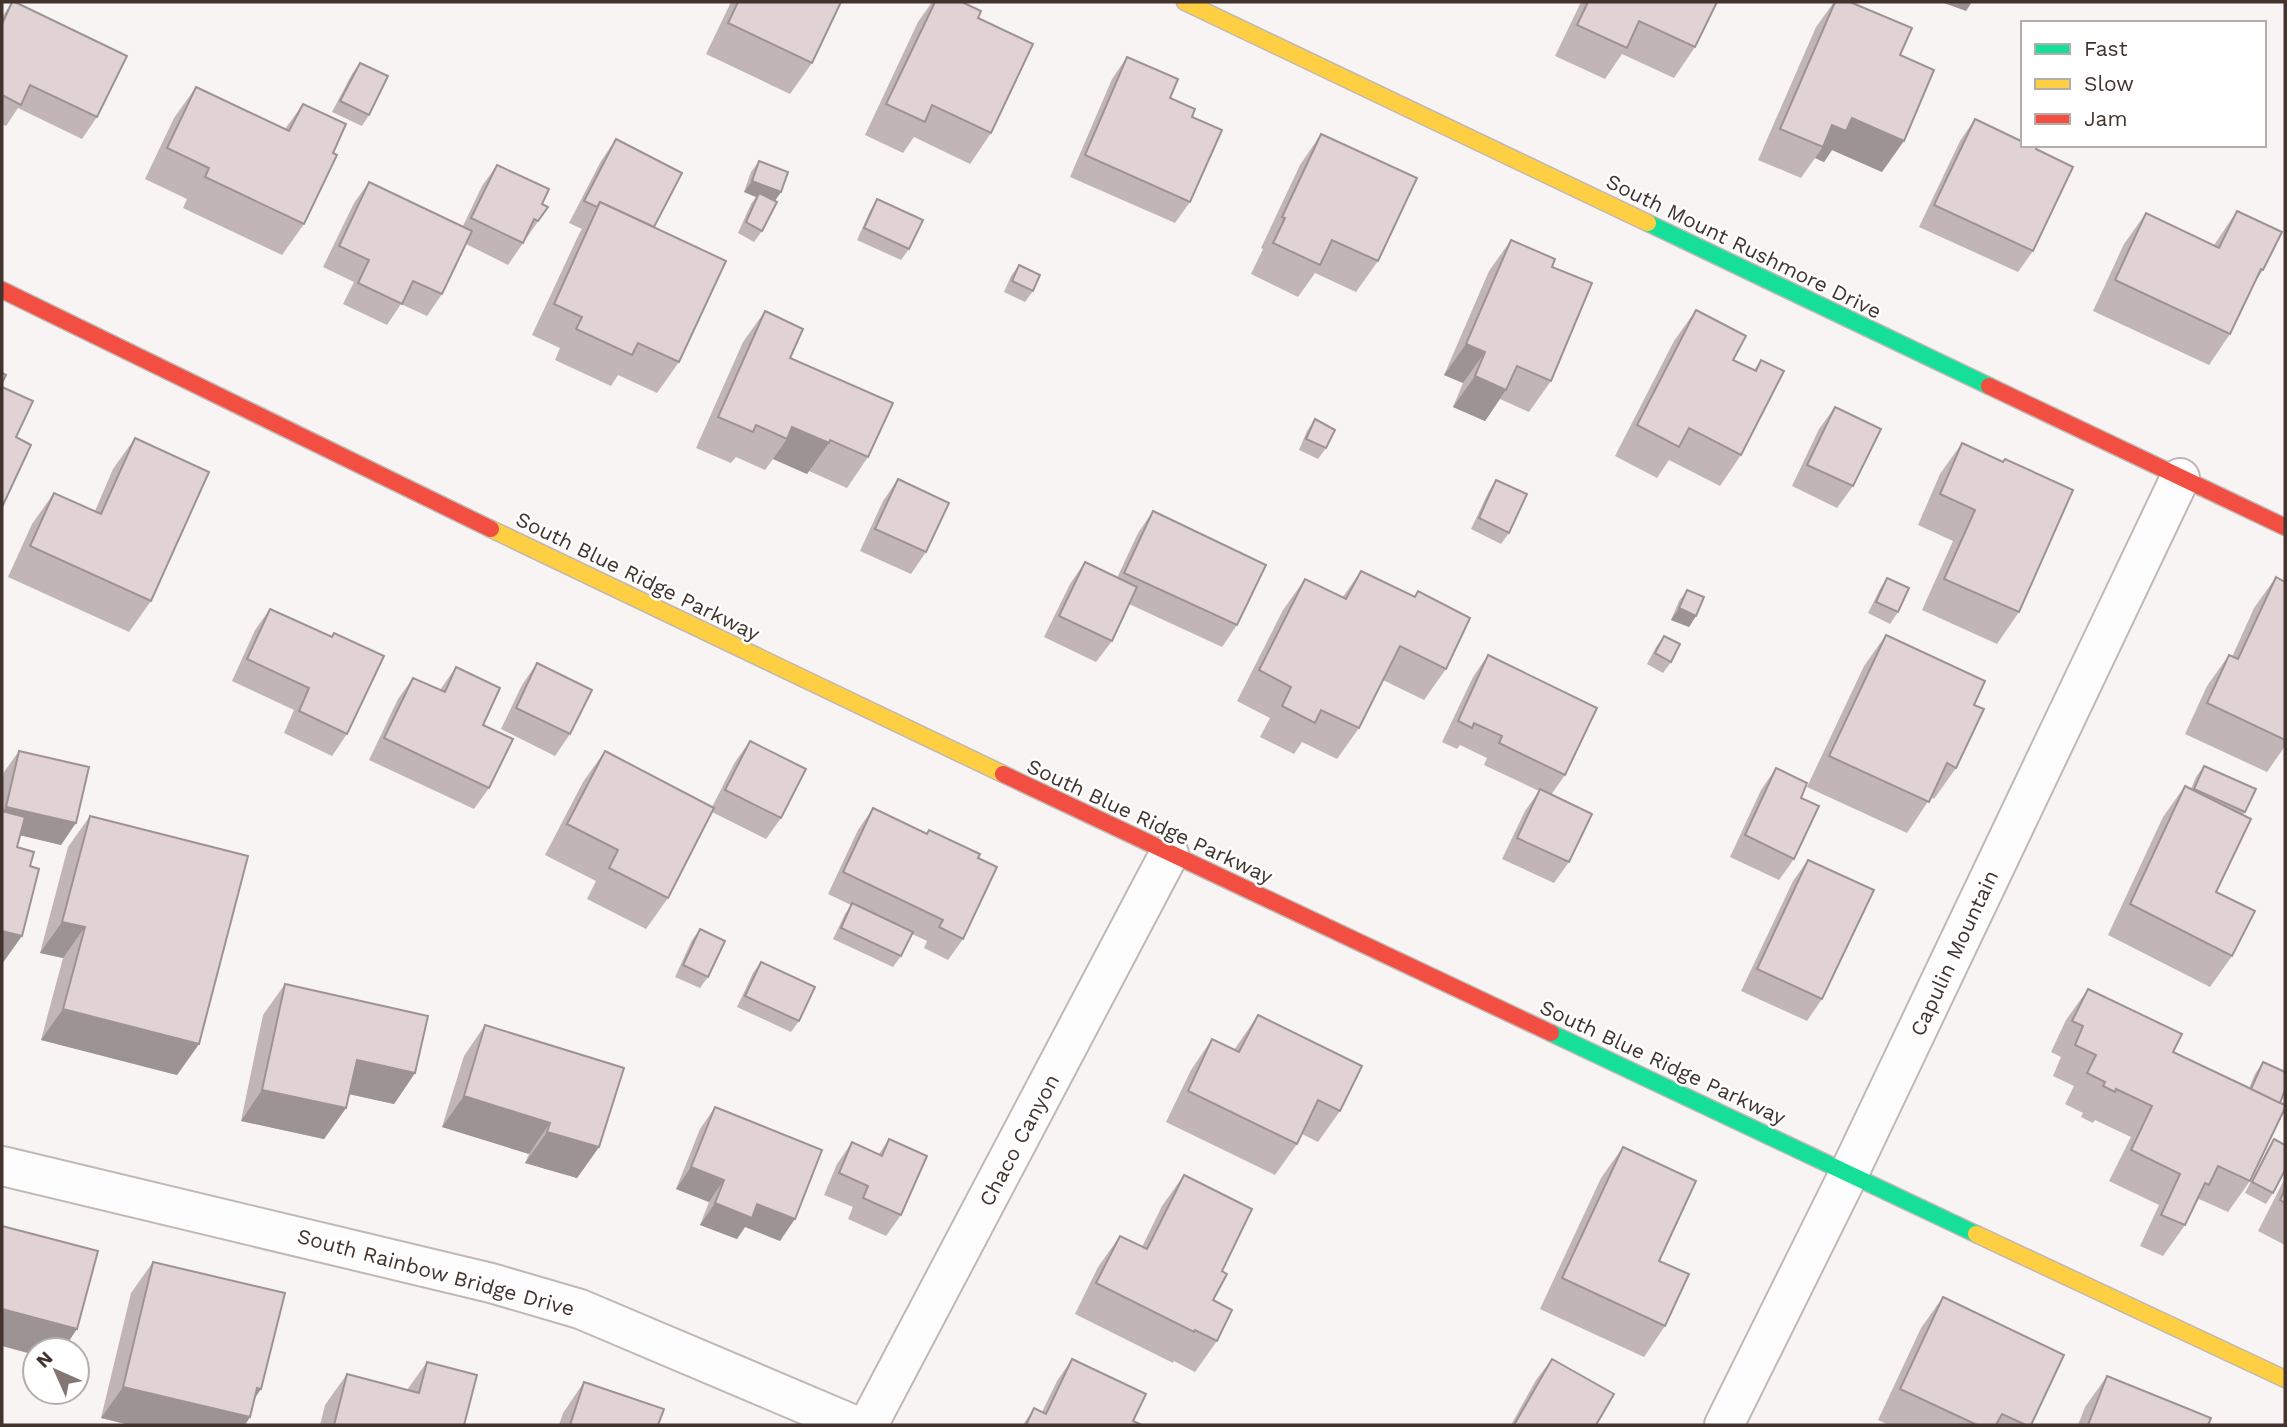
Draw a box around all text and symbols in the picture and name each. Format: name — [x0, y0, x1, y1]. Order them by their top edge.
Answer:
legend — [2021, 21, 2266, 147]
text: Fast — [2084, 36, 2128, 61]
text: Slow — [2084, 71, 2134, 96]
text: Jam — [2084, 106, 2127, 131]
street label: South Mount Rushmore Drive — [1602, 168, 1886, 324]
street label: South Blue Ridge Parkway — [512, 506, 764, 646]
street label: South Blue Ridge Parkway — [1023, 753, 1277, 889]
street label: Capulin Mountain — [1905, 866, 2003, 1040]
street label: South Blue Ridge Parkway — [1536, 994, 1790, 1130]
street label: Chaco Canyon — [974, 1070, 1064, 1210]
street label: South Rainbow Bridge Drive — [295, 1223, 577, 1321]
north arrow — [21, 1336, 91, 1406]
text: N — [31, 1346, 57, 1372]

